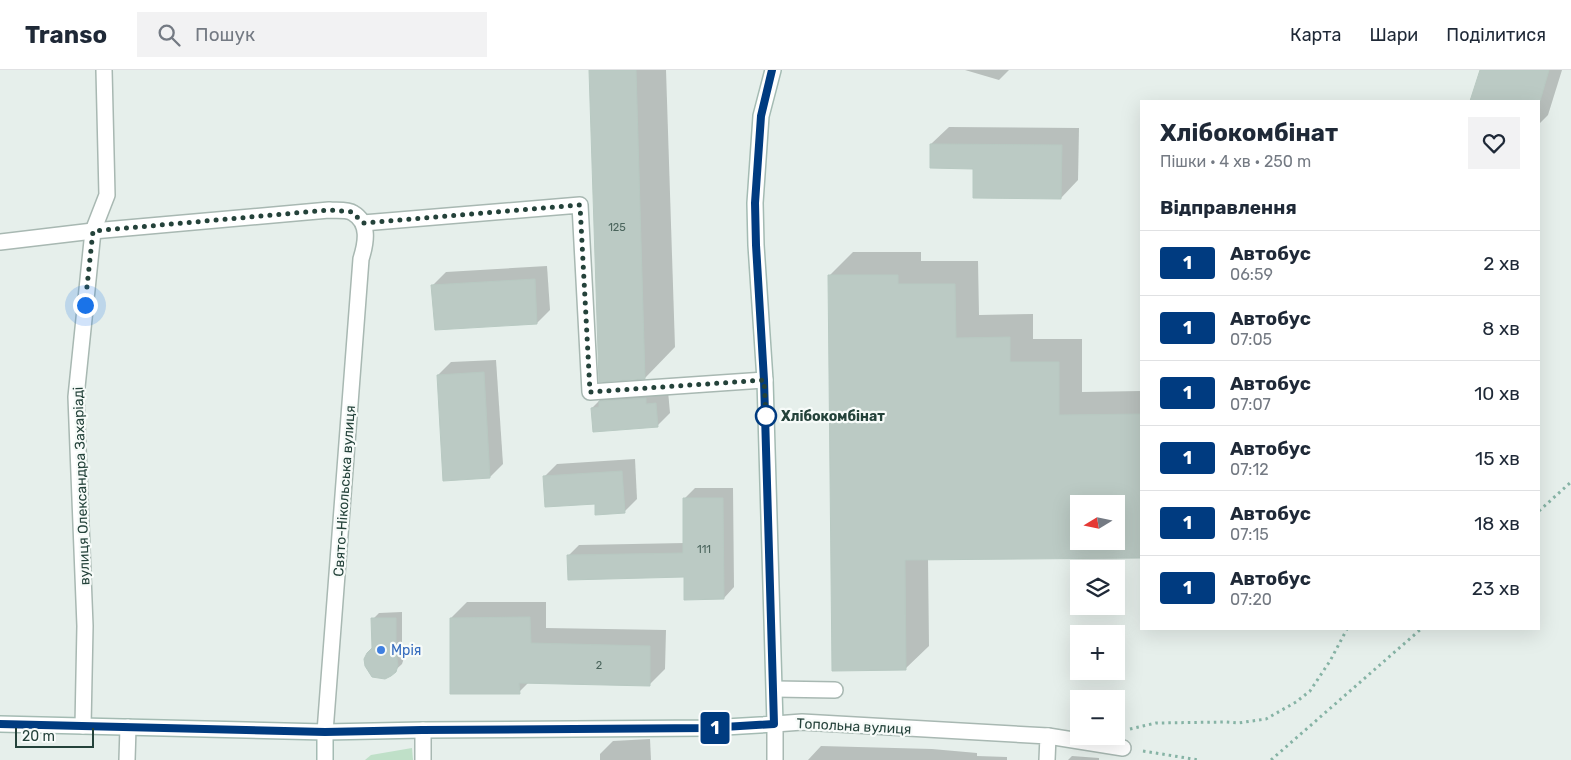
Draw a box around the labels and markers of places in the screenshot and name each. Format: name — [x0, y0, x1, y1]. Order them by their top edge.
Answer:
marker: Хлібокомбінат — [755, 405, 777, 427]
place label: Хлібокомбінат — [781, 408, 885, 425]
place label: Мрія — [391, 642, 421, 659]
marker: Мрія — [375, 644, 387, 656]

